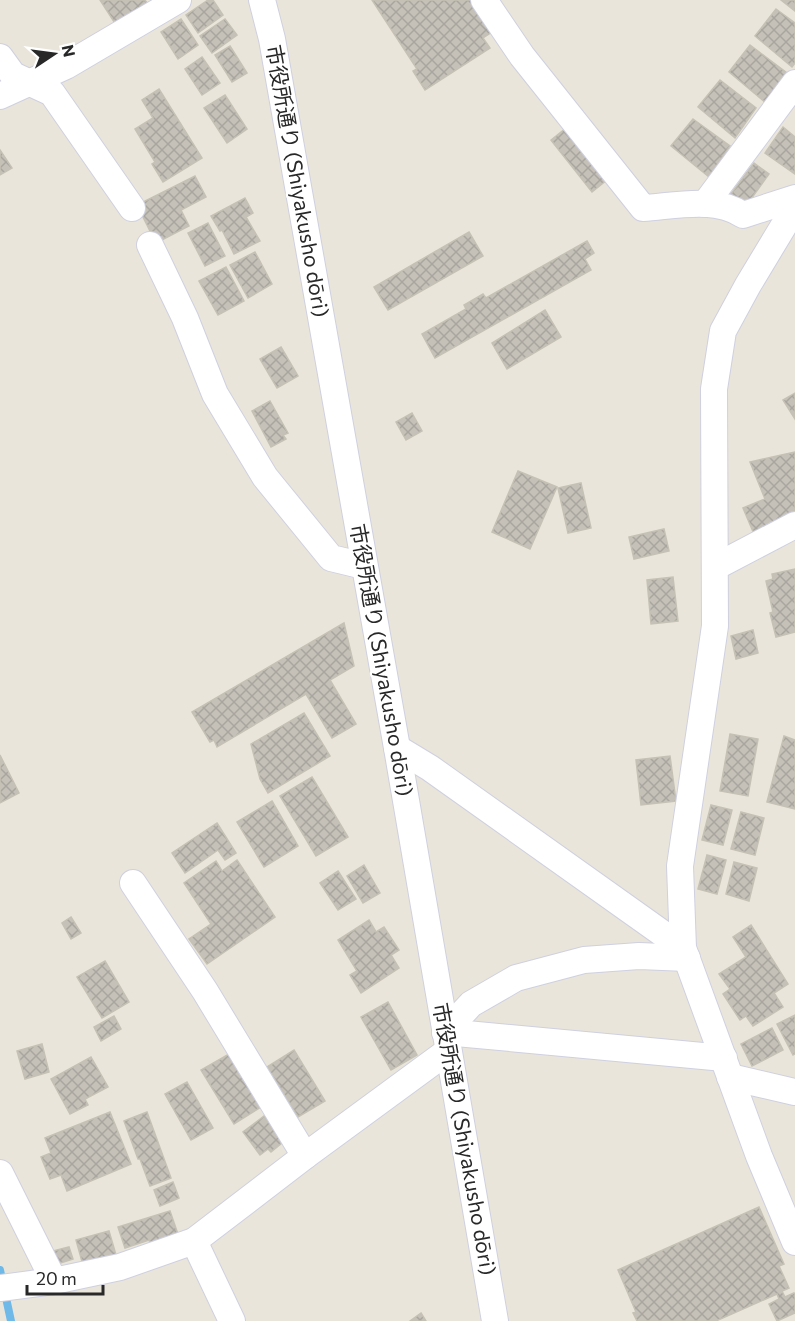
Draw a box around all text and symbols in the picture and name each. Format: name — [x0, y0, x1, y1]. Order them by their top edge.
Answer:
north arrow — [24, 24, 84, 84]
text: N — [58, 43, 80, 58]
street label: 市役所通り (Shiyakusho dōri) — [262, 43, 335, 319]
street label: 市役所通り (Shiyakusho dōri) — [346, 522, 419, 798]
street label: 市役所通り (Shiyakusho dōri) — [429, 1001, 502, 1277]
scale bar — [27, 1258, 104, 1296]
text: 20 m — [36, 1267, 77, 1289]

